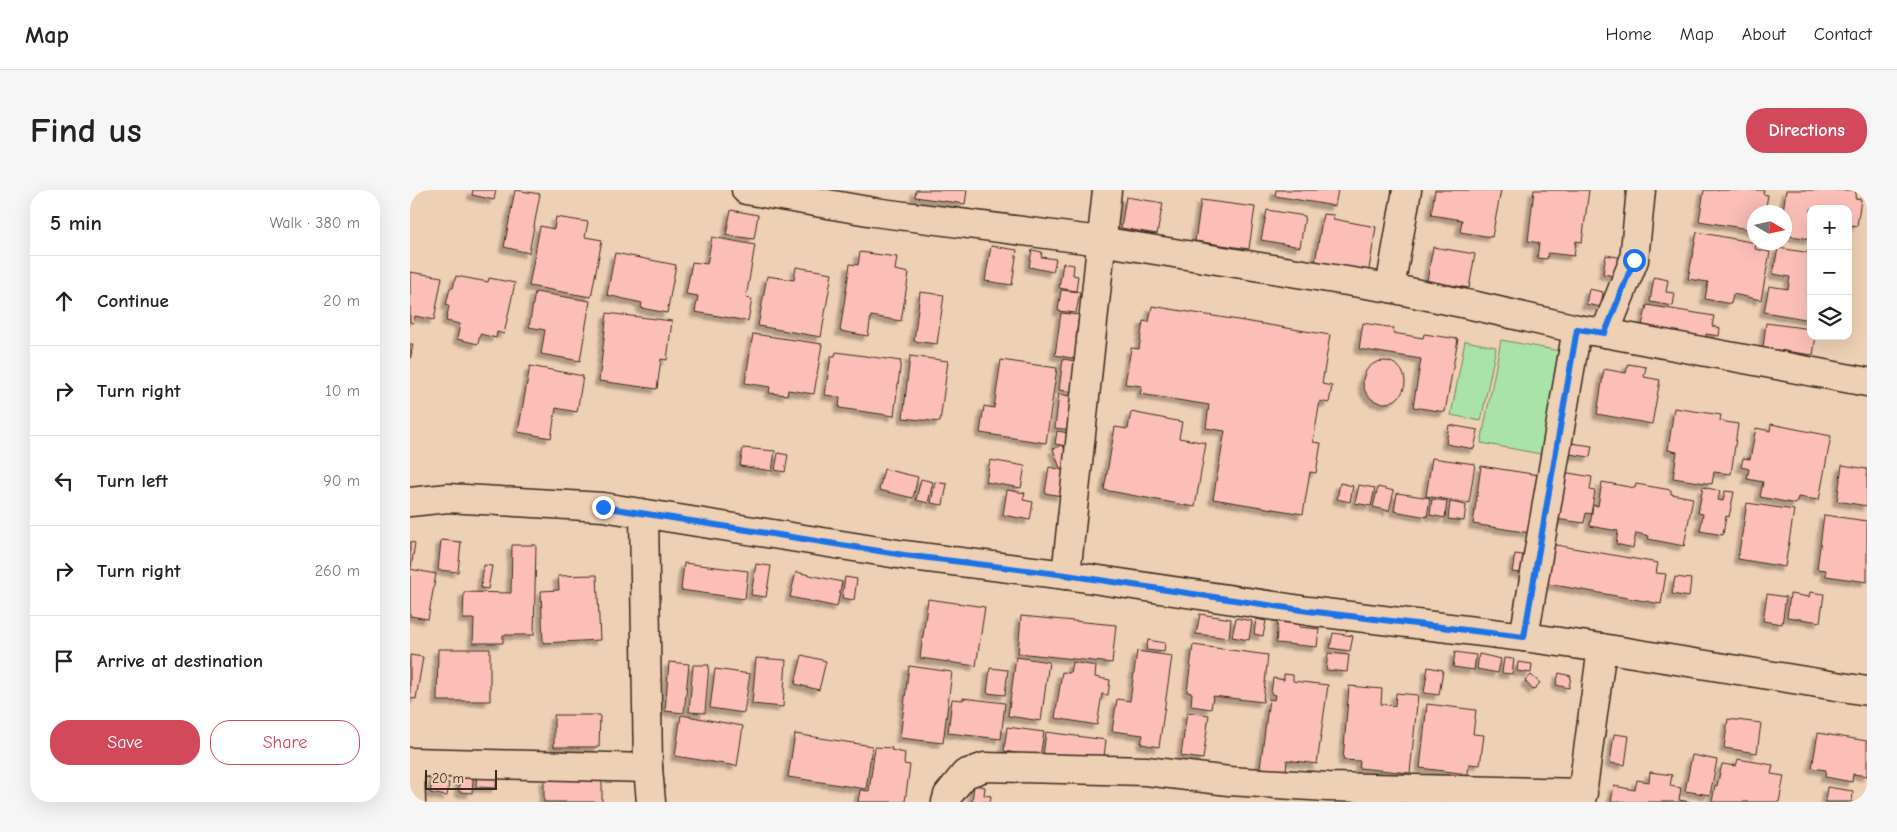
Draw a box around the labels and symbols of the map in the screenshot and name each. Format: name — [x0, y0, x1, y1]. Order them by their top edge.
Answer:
north arrow — [1747, 205, 1792, 250]
route start — [1623, 249, 1646, 272]
route end — [592, 496, 615, 519]
scale bar — [425, 767, 498, 790]

